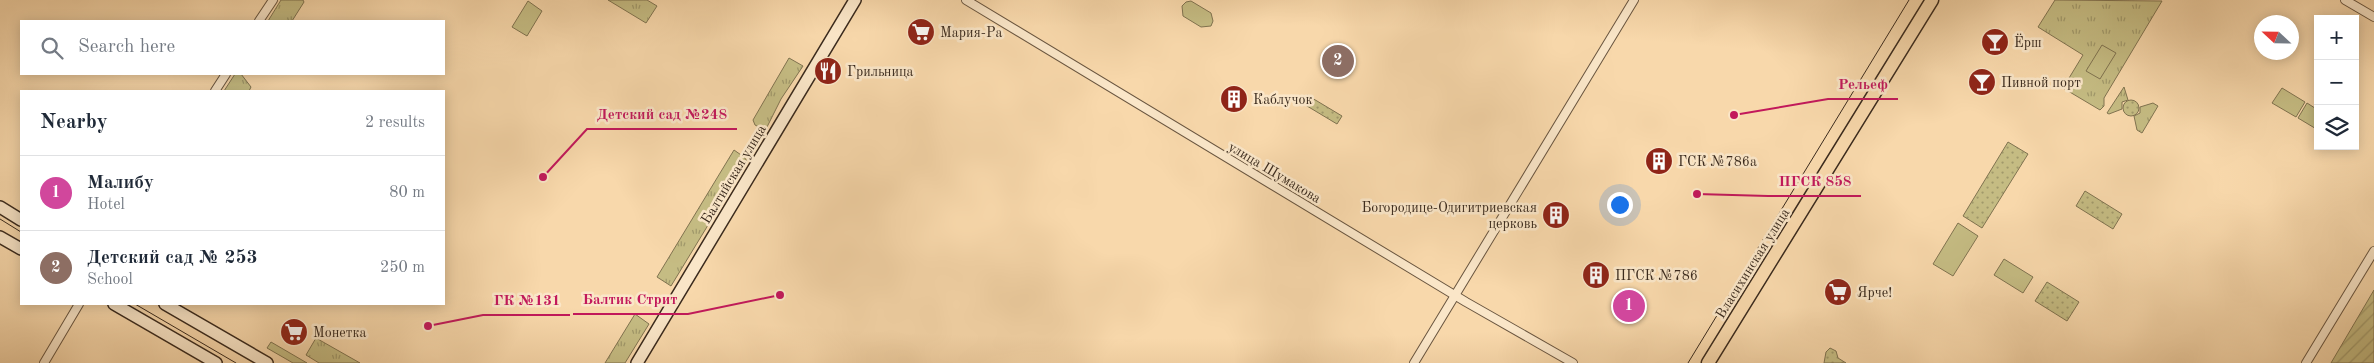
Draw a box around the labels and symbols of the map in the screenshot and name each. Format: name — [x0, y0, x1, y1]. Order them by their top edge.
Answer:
north arrow — [2254, 15, 2299, 60]
supermarket icon: Мария-Ра — [906, 17, 936, 47]
place label: Мария-Ра — [940, 26, 1002, 40]
bar icon: Ёрш — [1980, 27, 2010, 57]
place label: Ёрш — [2014, 33, 2042, 50]
pin: 2 — [1322, 42, 1354, 80]
restaurant icon: Грильница — [813, 56, 843, 86]
place label: Грильница — [847, 65, 914, 79]
bar icon: Пивной порт — [1967, 67, 1997, 97]
callout: Рельеф — [1828, 69, 1898, 99]
place label: Пивной порт — [2001, 76, 2081, 90]
text: Рельеф — [1838, 78, 1888, 93]
building icon: Каблучок — [1219, 84, 1249, 114]
place label: Каблучок — [1253, 93, 1313, 107]
callout: Детский сад №248 — [587, 99, 737, 129]
text: Детский сад №248 — [597, 108, 728, 123]
street label: Балтийская улица — [699, 123, 769, 226]
street label: улица Шумакова — [1226, 140, 1323, 206]
building icon: ГСК №786а — [1644, 146, 1674, 176]
place label: ГСК №786а — [1678, 155, 1757, 169]
callout: ПГСК 858 — [1768, 166, 1861, 196]
text: ПГСК 858 — [1778, 175, 1852, 190]
your location — [1607, 192, 1633, 218]
building icon: Богородице-Одигитриевская церковь — [1541, 200, 1571, 230]
place label: Богородице-Одигитриевская церковь — [1361, 201, 1537, 231]
street label: Власихинская улица — [1713, 206, 1792, 321]
building icon: ПГСК №786 — [1581, 260, 1611, 290]
place label: ПГСК №786 — [1615, 269, 1698, 283]
supermarket icon: Ярче! — [1823, 277, 1853, 307]
callout: Балтик Стрит — [573, 284, 688, 314]
callout: ГК №131 — [483, 285, 570, 315]
place label: Ярче! — [1857, 286, 1892, 300]
pin: 1 — [1613, 287, 1645, 325]
text: Балтик Стрит — [582, 293, 678, 308]
text: ГК №131 — [493, 294, 561, 309]
supermarket icon: Монетка — [279, 317, 309, 347]
place label: Монетка — [313, 326, 366, 340]

